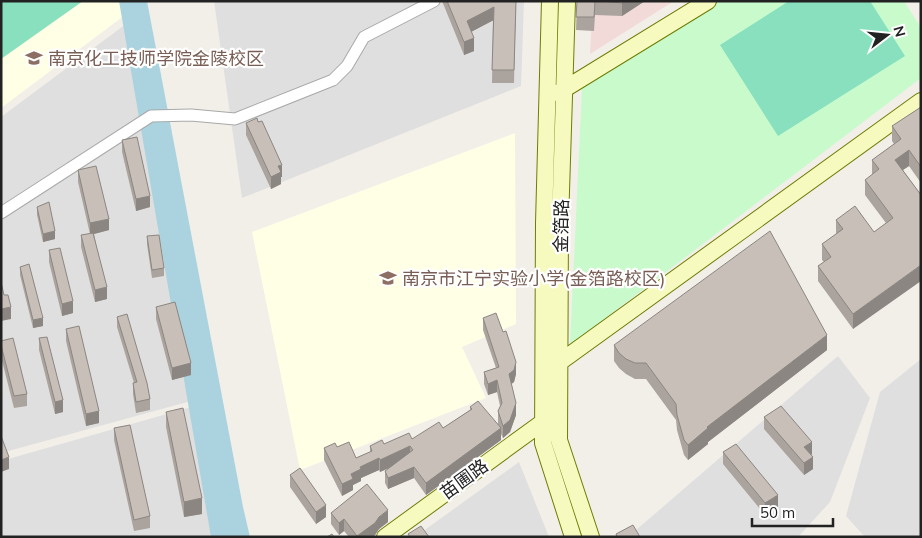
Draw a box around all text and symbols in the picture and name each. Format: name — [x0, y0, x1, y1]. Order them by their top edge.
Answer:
north arrow — [862, 10, 912, 60]
text: N — [889, 24, 910, 39]
place label: 南京化工技师学院金陵校区 — [48, 47, 264, 70]
school or university icon: 南京化工技师学院金陵校区 — [24, 48, 44, 68]
street label: 金箔路 — [549, 199, 573, 253]
place label: 南京市江宁实验小学(金箔路校区) — [402, 267, 665, 290]
school or university icon: 南京市江宁实验小学(金箔路校区) — [378, 268, 398, 288]
street label: 苗圃路 — [435, 454, 493, 504]
scale bar — [752, 496, 833, 528]
text: 50 m — [760, 503, 795, 522]

